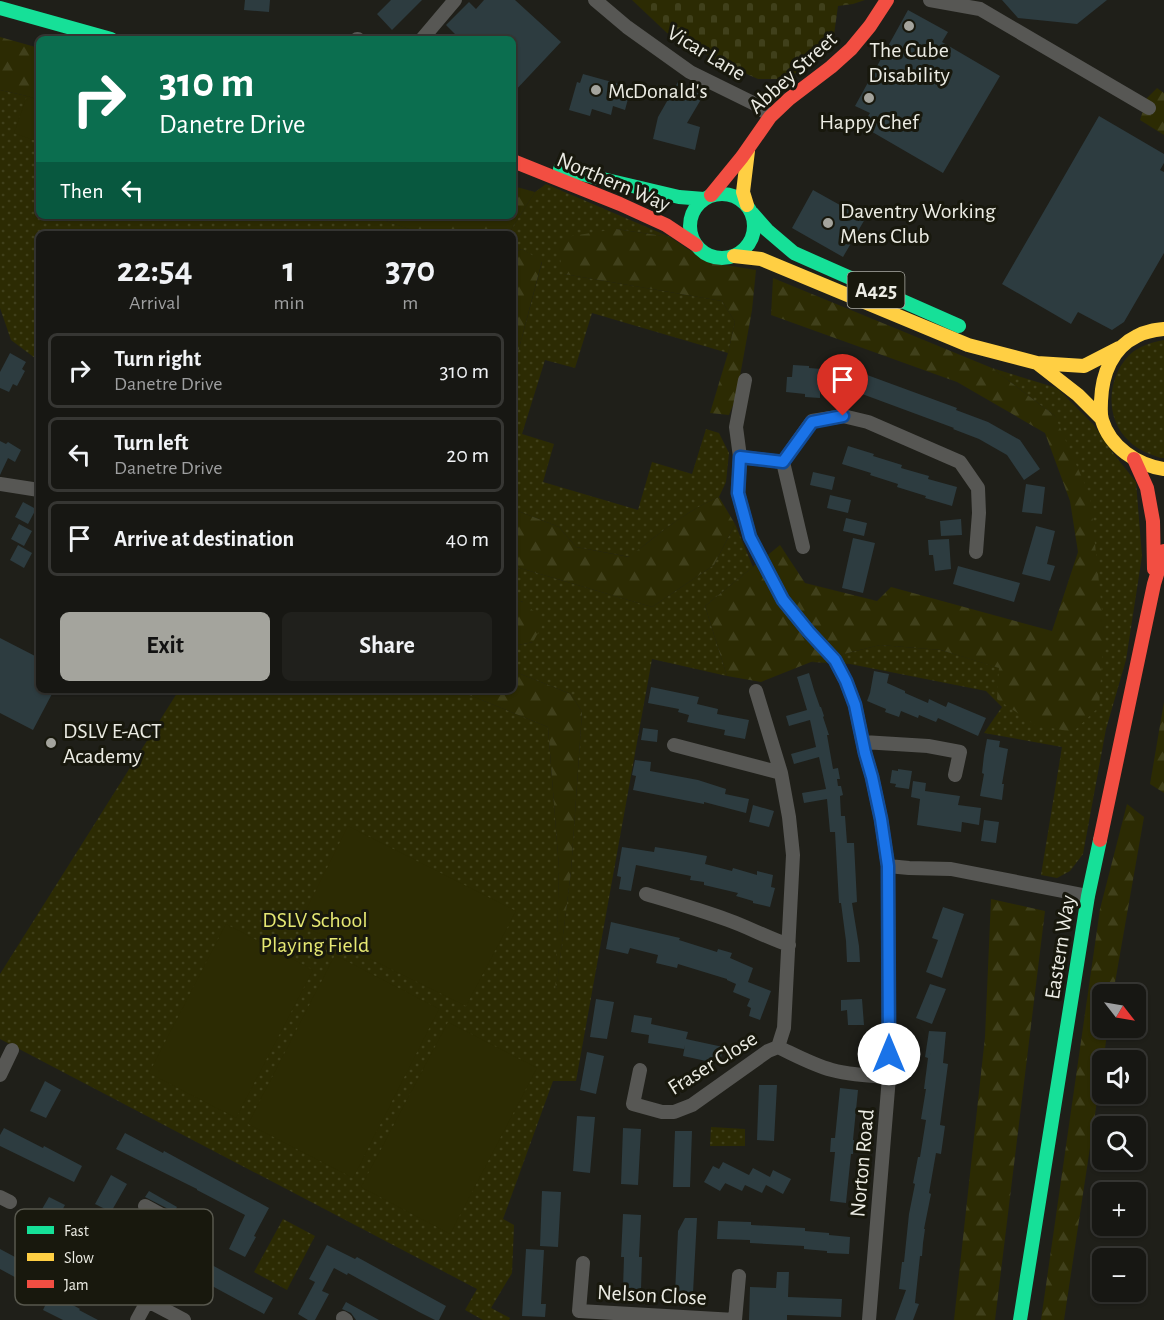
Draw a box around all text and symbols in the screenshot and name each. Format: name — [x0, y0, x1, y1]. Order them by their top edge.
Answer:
marker: The Cube Disability — [902, 19, 916, 33]
street label: Vicar Lane — [663, 21, 750, 85]
street label: Abbey Street — [744, 28, 841, 118]
place label: The Cube Disability — [868, 39, 950, 86]
icon: right — [60, 60, 138, 138]
text: 310 m — [159, 62, 254, 104]
place label: McDonald's — [608, 80, 708, 102]
marker: McDonald's — [589, 83, 603, 97]
marker: Happy Chef — [862, 91, 876, 105]
text: Danetre Drive — [159, 111, 305, 138]
place label: Happy Chef — [819, 111, 920, 133]
street label: Northern Way — [554, 148, 674, 216]
icon: left — [116, 174, 149, 207]
text: Then — [60, 180, 104, 202]
place label: Daventry Working Mens Club — [840, 200, 996, 247]
marker: Daventry Working Mens Club — [821, 216, 835, 230]
text: 22:54 — [117, 252, 193, 288]
text: 1 — [282, 252, 295, 288]
text: 370 — [385, 252, 435, 288]
road number: A425 — [848, 272, 904, 308]
text: Arrival — [129, 293, 180, 313]
text: min — [273, 293, 305, 313]
text: m — [402, 293, 418, 313]
text: Turn right — [114, 348, 201, 370]
icon: right — [63, 354, 96, 387]
pin — [817, 354, 868, 416]
text: 310 m — [440, 360, 489, 382]
icon: arrive — [826, 363, 859, 396]
text: Danetre Drive — [114, 374, 222, 394]
text: Turn left — [114, 432, 188, 454]
icon: left — [63, 438, 96, 471]
text: 20 m — [446, 444, 489, 466]
text: Danetre Drive — [114, 458, 222, 478]
icon: arrive — [63, 522, 96, 555]
text: Arrive at destination — [114, 528, 294, 550]
text: 40 m — [446, 528, 489, 550]
button: Exit — [60, 612, 270, 681]
button: Share — [282, 612, 492, 681]
place label: DSLV E-ACT Academy — [63, 720, 162, 767]
marker: DSLV E-ACT Academy — [44, 736, 58, 750]
street label: Eastern Way — [1041, 893, 1079, 1001]
park label: DSLV School Playing Field — [260, 909, 370, 956]
north arrow — [1092, 984, 1146, 1038]
map controls — [1092, 984, 1146, 1302]
position arrow — [857, 1022, 921, 1086]
street label: Fraser Close — [664, 1027, 761, 1099]
button: sound — [1092, 1050, 1146, 1104]
street label: Norton Road — [846, 1108, 878, 1218]
button: search — [1092, 1116, 1146, 1170]
button: + — [1092, 1182, 1146, 1236]
legend — [15, 1209, 213, 1305]
text: Fast — [64, 1223, 89, 1239]
button: − — [1092, 1248, 1146, 1302]
text: Slow — [64, 1250, 94, 1266]
text: Jam — [64, 1277, 89, 1293]
street label: Nelson Close — [597, 1281, 707, 1309]

